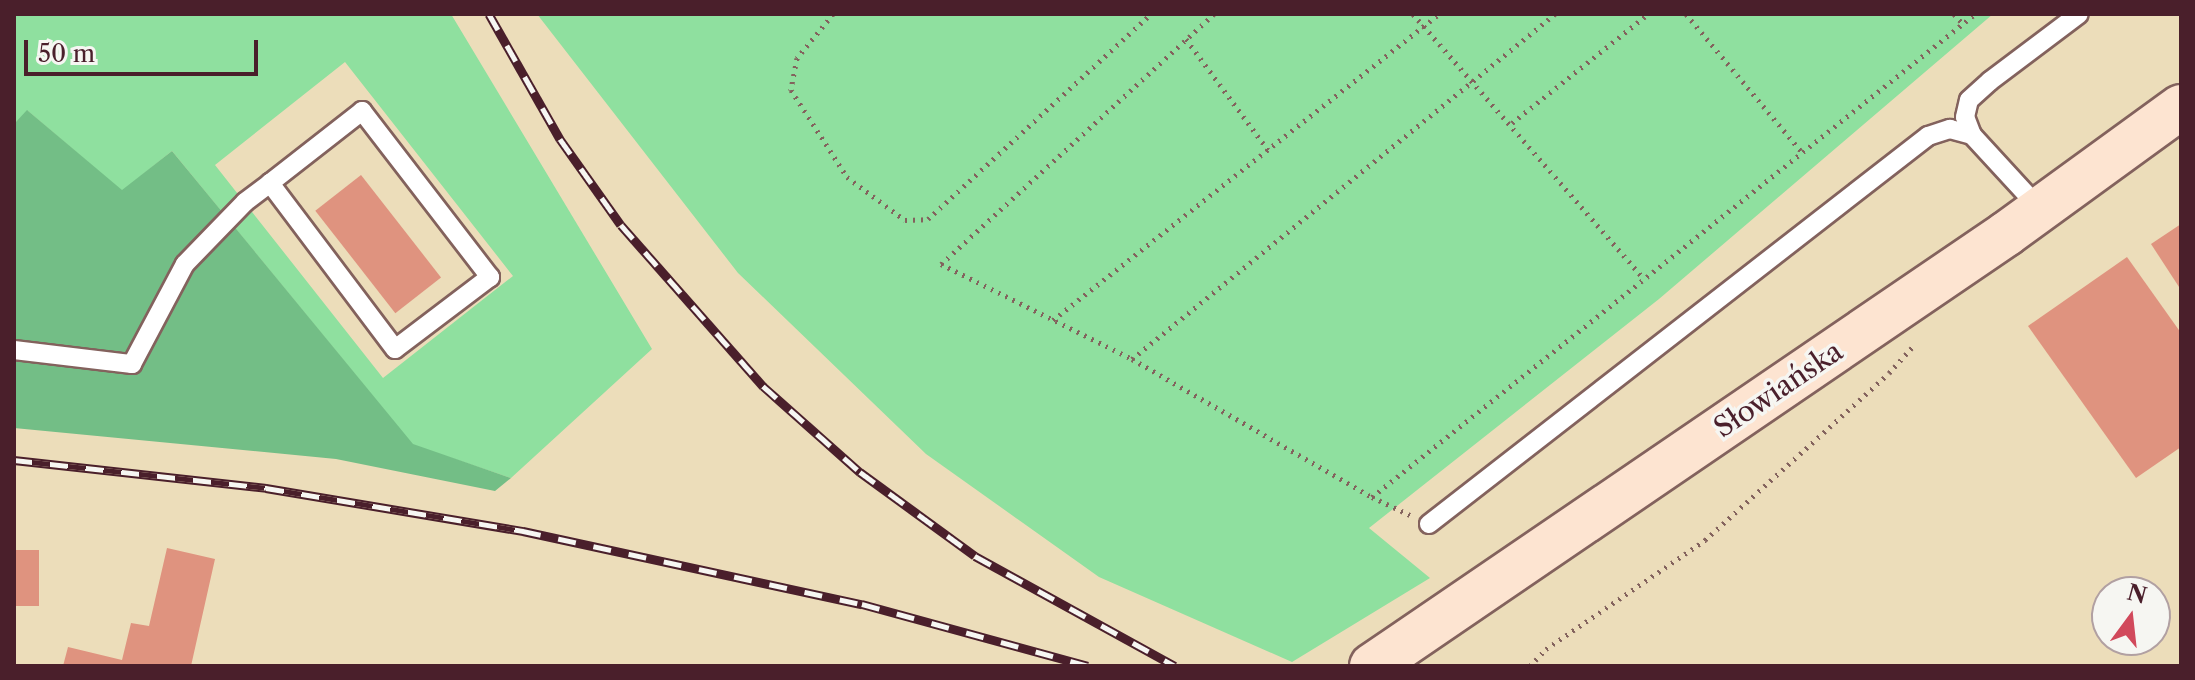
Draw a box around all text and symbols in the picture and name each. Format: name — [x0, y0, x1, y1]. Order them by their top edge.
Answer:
scale bar — [28, 24, 262, 74]
text: 50 m — [38, 39, 95, 68]
street label: Słowiańska — [1707, 334, 1849, 444]
north arrow — [2091, 576, 2171, 656]
text: N — [2124, 579, 2150, 610]

